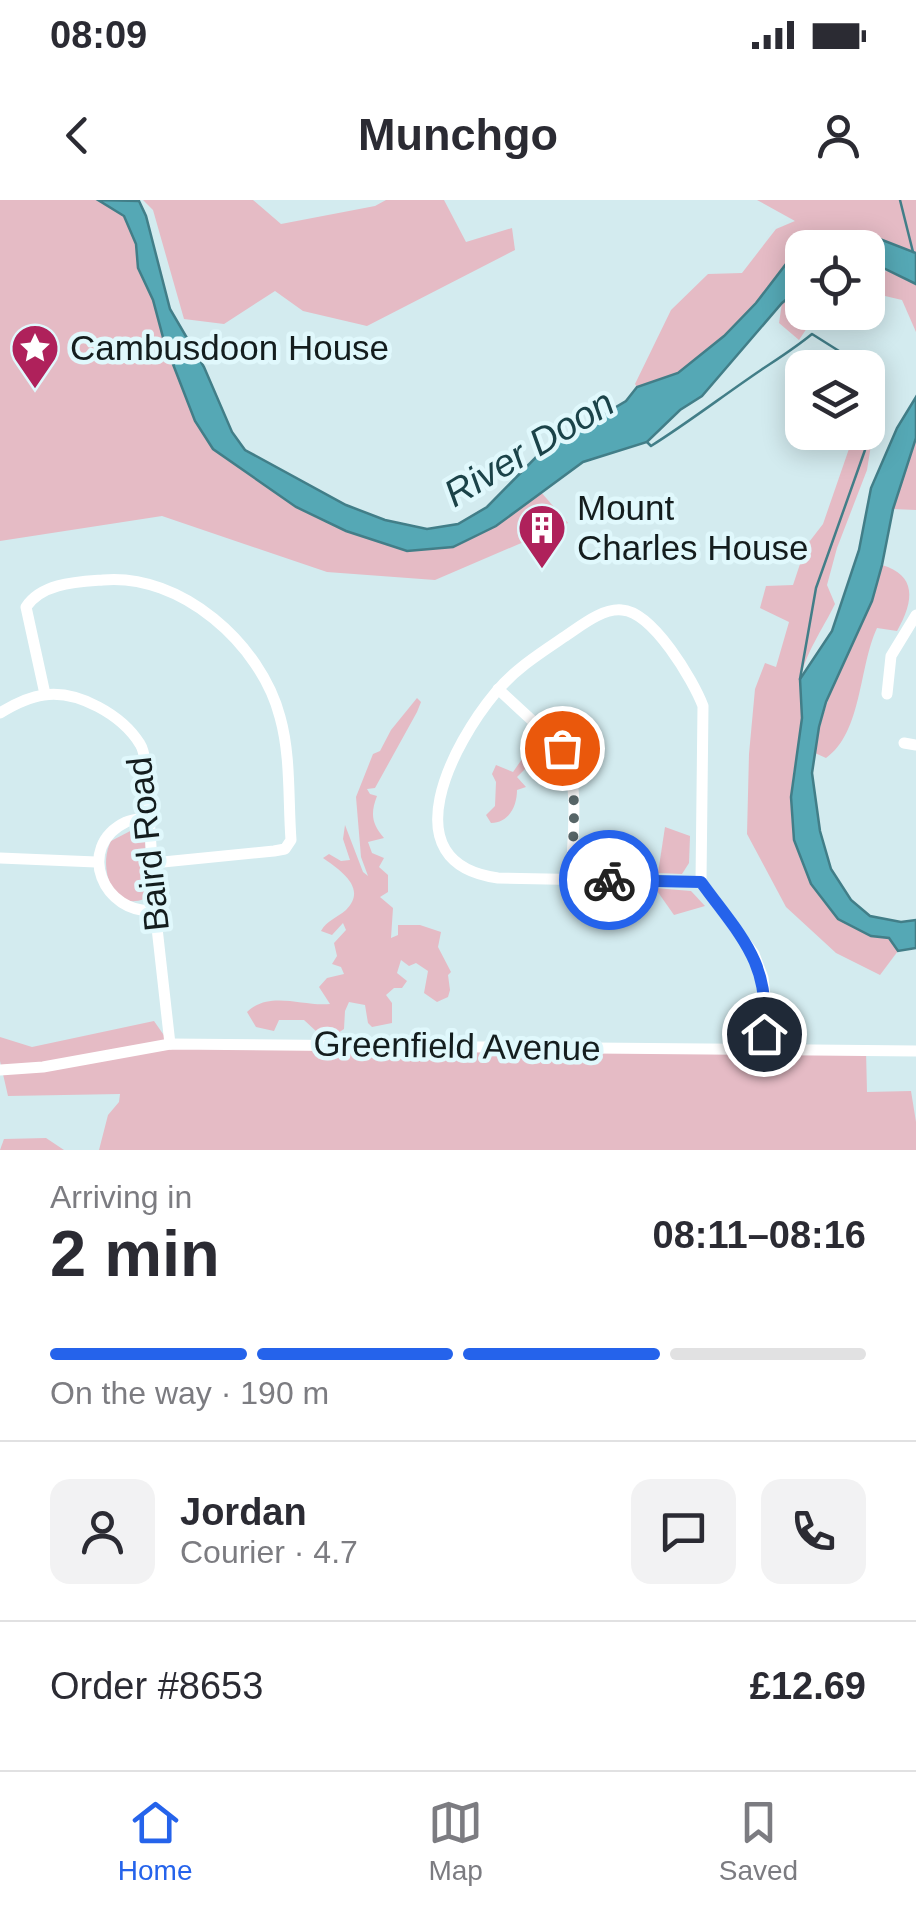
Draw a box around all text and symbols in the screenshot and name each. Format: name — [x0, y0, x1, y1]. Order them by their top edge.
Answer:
text: 08:09 — [50, 14, 147, 56]
icon: back — [50, 108, 105, 163]
icon: person — [811, 108, 866, 163]
text: Munchgo — [358, 109, 558, 160]
map controls — [785, 230, 885, 450]
button: locate — [785, 230, 885, 330]
place icon: Cambusdoon House — [9, 322, 61, 390]
place label: Cambusdoon House — [70, 328, 389, 367]
button: layers — [785, 350, 885, 450]
water label: River Doon — [437, 381, 621, 515]
place label: Mount Charles House — [577, 488, 809, 567]
building icon: Mount Charles House — [516, 502, 568, 570]
pin — [520, 706, 605, 791]
icon: bag — [535, 721, 590, 776]
street label: Baird Road — [119, 755, 176, 933]
courier — [559, 830, 659, 930]
icon: bike — [582, 853, 637, 908]
pin — [722, 992, 807, 1077]
icon: home — [737, 1007, 792, 1062]
street label: Greenfield Avenue — [313, 1023, 601, 1068]
text: Arriving in — [50, 1179, 192, 1215]
text: 08:11–08:16 — [653, 1214, 866, 1256]
text: 2 min — [50, 1217, 220, 1290]
text: On the way · 190 m — [50, 1375, 329, 1411]
button: person — [50, 1479, 155, 1584]
button: chat — [631, 1479, 736, 1584]
button: phone — [761, 1479, 866, 1584]
text: Jordan — [180, 1491, 307, 1533]
text: Courier · 4.7 — [180, 1534, 358, 1570]
text: Order #8653 — [50, 1665, 263, 1707]
text: £12.69 — [750, 1665, 866, 1707]
tab: Home — [118, 1795, 193, 1887]
tab: Map — [428, 1795, 483, 1887]
tab: Saved — [719, 1795, 798, 1887]

